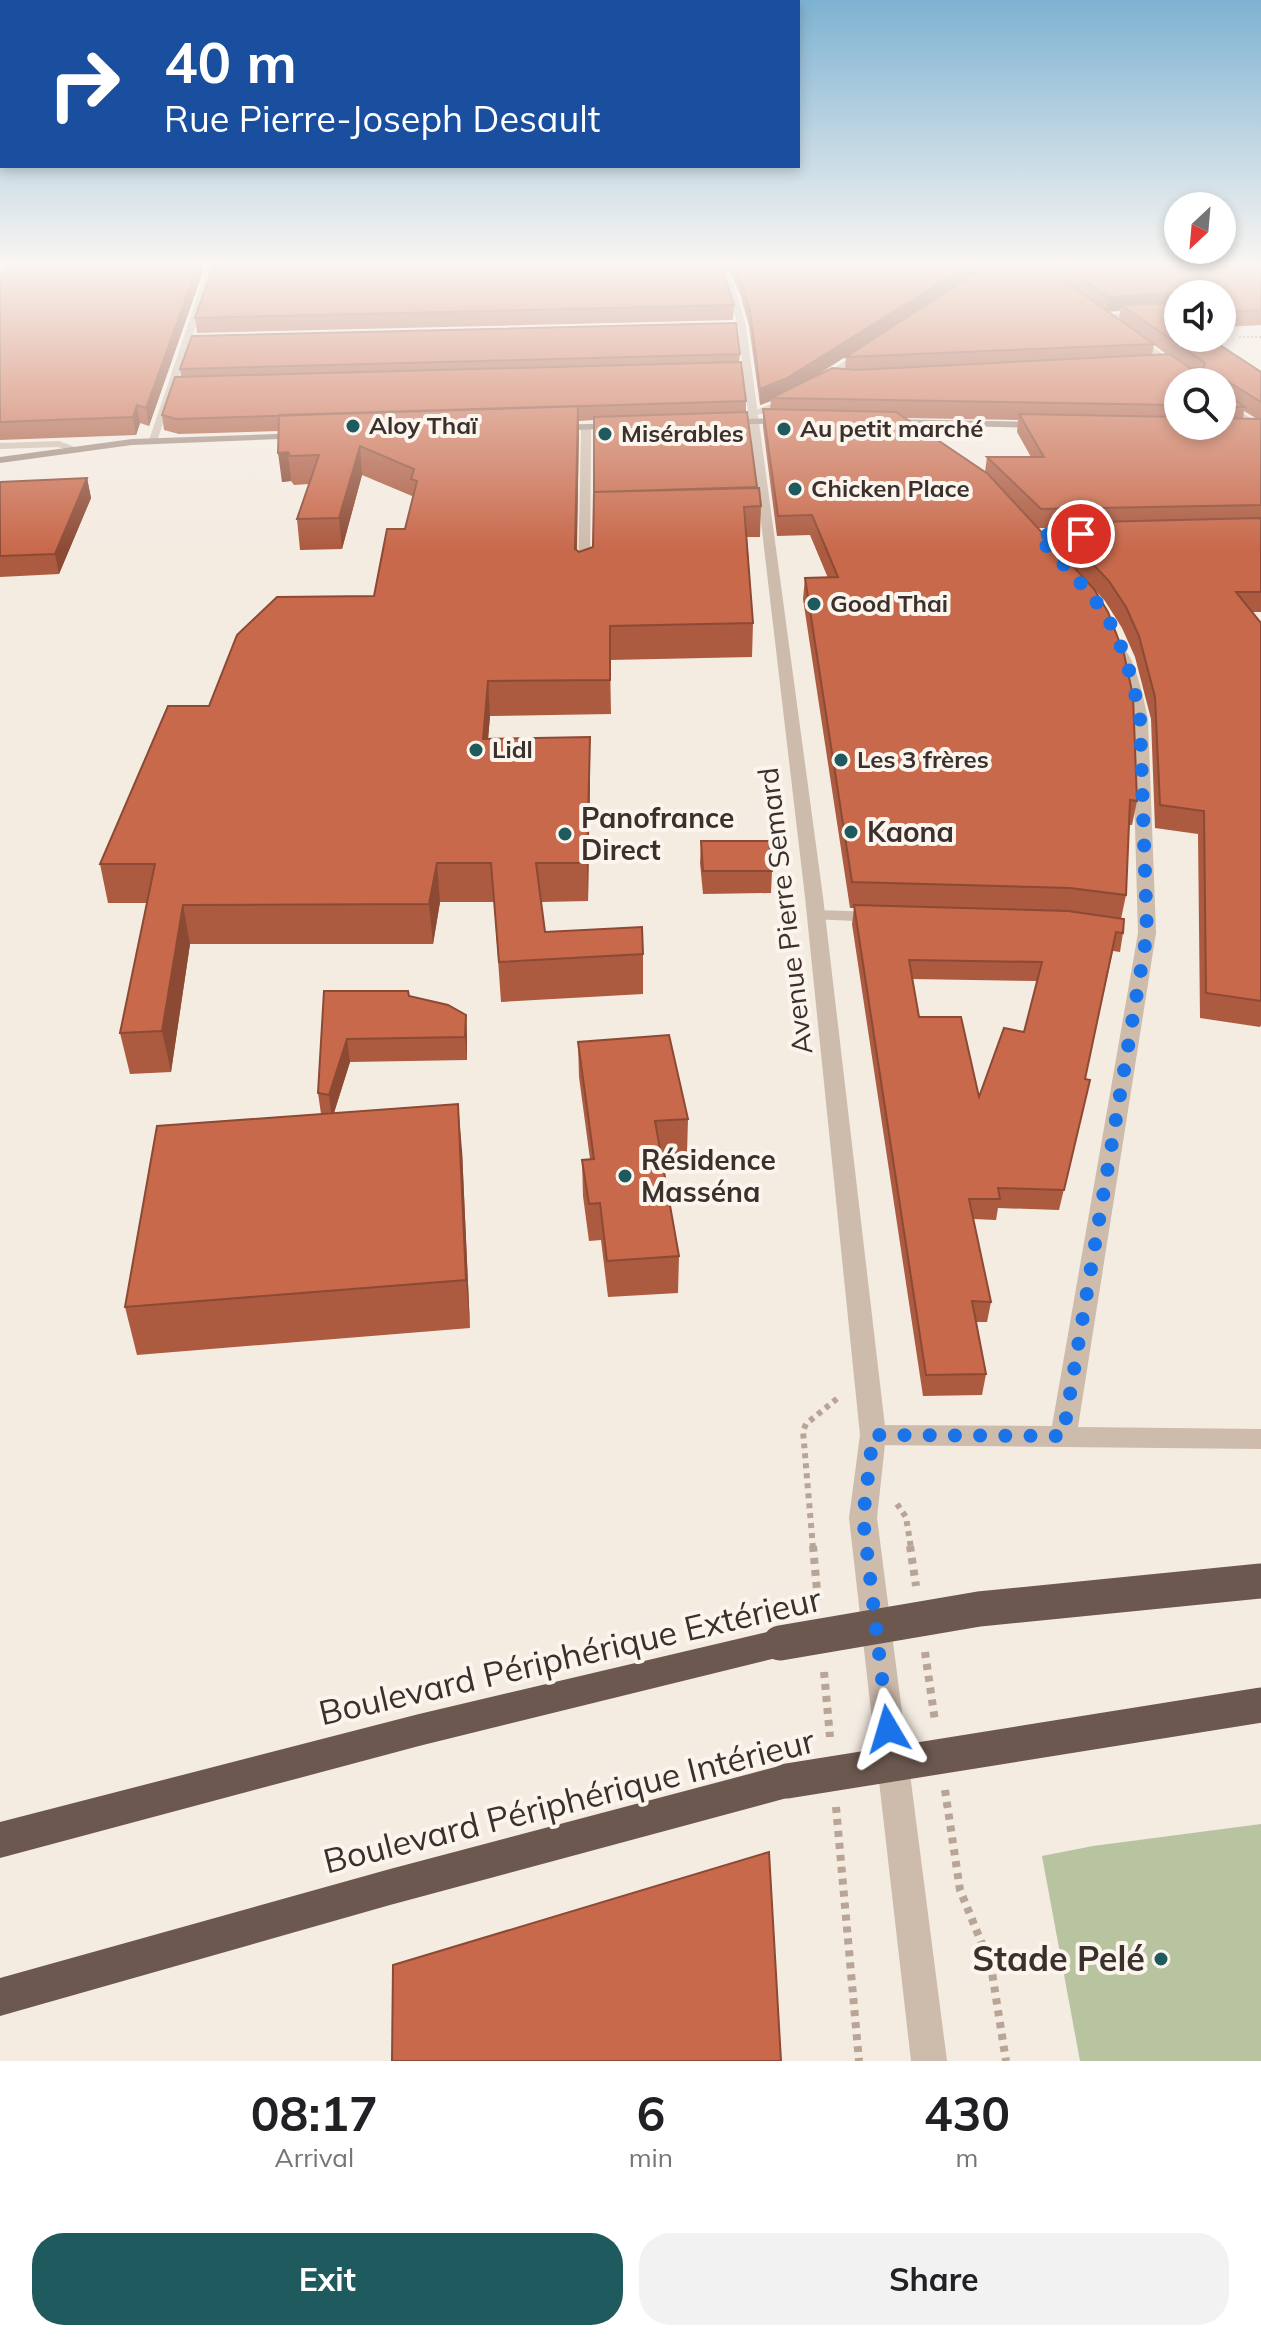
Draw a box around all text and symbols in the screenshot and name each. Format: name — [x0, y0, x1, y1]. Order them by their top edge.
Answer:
text: 40 m — [164, 27, 297, 97]
icon: right — [32, 32, 136, 136]
text: Rue Pierre-Joseph Desault — [164, 96, 600, 141]
north arrow — [1164, 192, 1236, 264]
map controls — [1164, 192, 1236, 440]
button: sound — [1164, 280, 1236, 352]
button: search — [1164, 368, 1236, 440]
place label: Aloy Thaï — [369, 410, 478, 440]
place label: Au petit marché — [800, 413, 983, 443]
marker: Aloy Thaï — [344, 417, 362, 435]
place label: Misérables — [621, 418, 744, 448]
marker: Au petit marché — [775, 420, 793, 438]
marker: Misérables — [596, 425, 614, 443]
place label: Chicken Place — [811, 473, 970, 503]
marker: Chicken Place — [786, 480, 804, 498]
pin — [1047, 500, 1115, 568]
icon: arrive — [1059, 512, 1103, 556]
place label: Good Thai — [830, 588, 948, 618]
marker: Good Thai — [805, 595, 823, 613]
place label: Lidl — [492, 734, 533, 764]
marker: Lidl — [467, 741, 485, 759]
place label: Les 3 frères — [857, 744, 989, 774]
marker: Les 3 frères — [832, 751, 850, 769]
street label: Avenue Pierre Semard — [750, 766, 819, 1056]
place label: Panofrance Direct — [581, 800, 734, 867]
place label: Kaona — [867, 814, 954, 849]
marker: Kaona — [842, 823, 860, 841]
marker: Panofrance Direct — [556, 825, 574, 843]
place label: Résidence Masséna — [641, 1142, 776, 1209]
marker: Résidence Masséna — [616, 1167, 634, 1185]
street label: Boulevard Périphérique Extérieur — [315, 1577, 826, 1734]
position arrow — [846, 1687, 930, 1771]
street label: Boulevard Périphérique Intérieur — [319, 1718, 820, 1882]
place label: Stade Pelé — [972, 1937, 1145, 1980]
marker: Stade Pelé — [1152, 1950, 1170, 1968]
text: 08:17 — [251, 2083, 378, 2143]
text: 6 — [636, 2083, 665, 2143]
text: 430 — [924, 2083, 1010, 2143]
text: Arrival — [275, 2141, 354, 2174]
text: min — [629, 2141, 673, 2174]
text: m — [956, 2141, 978, 2174]
button: Exit — [32, 2233, 623, 2325]
button: Share — [639, 2233, 1229, 2325]

